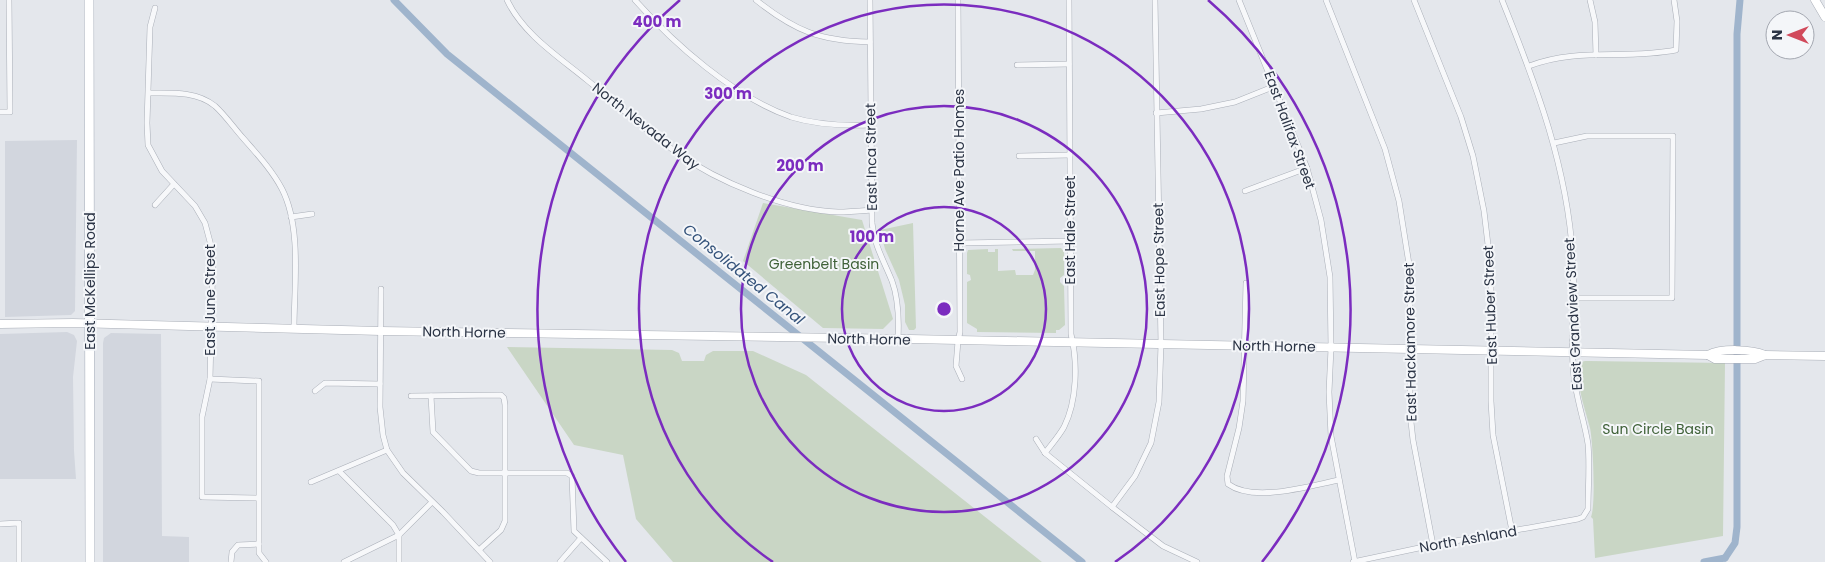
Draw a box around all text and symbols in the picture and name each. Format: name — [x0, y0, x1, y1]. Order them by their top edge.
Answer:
north arrow — [1765, 10, 1815, 60]
text: 400 m — [633, 11, 682, 32]
text: N — [1767, 30, 1787, 40]
street label: East Halifax Street — [1259, 68, 1321, 192]
street label: North Nevada Way — [588, 78, 704, 174]
text: 300 m — [704, 83, 752, 104]
street label: Horne Ave Patio Homes — [949, 89, 969, 251]
street label: East Inca Street — [860, 103, 882, 211]
text: 200 m — [776, 155, 824, 176]
street label: East Hale Street — [1060, 176, 1080, 284]
street label: East Hope Street — [1148, 203, 1170, 317]
street label: East McKellips Road — [80, 212, 100, 350]
water label: Consolidated Canal — [679, 219, 809, 330]
text: 100 m — [850, 226, 894, 247]
street label: East Grandview Street — [1559, 237, 1587, 391]
street label: East June Street — [200, 244, 220, 356]
street label: East Huber Street — [1478, 245, 1502, 365]
park label: Greenbelt Basin — [769, 254, 879, 274]
street label: East Hackamore Street — [1399, 262, 1421, 422]
centre of rings — [935, 300, 953, 318]
street label: North Horne — [422, 321, 506, 343]
street label: North Horne — [827, 328, 911, 350]
street label: North Horne — [1232, 335, 1316, 357]
park label: Sun Circle Basin — [1602, 419, 1714, 439]
street label: North Ashland — [1418, 521, 1518, 557]

